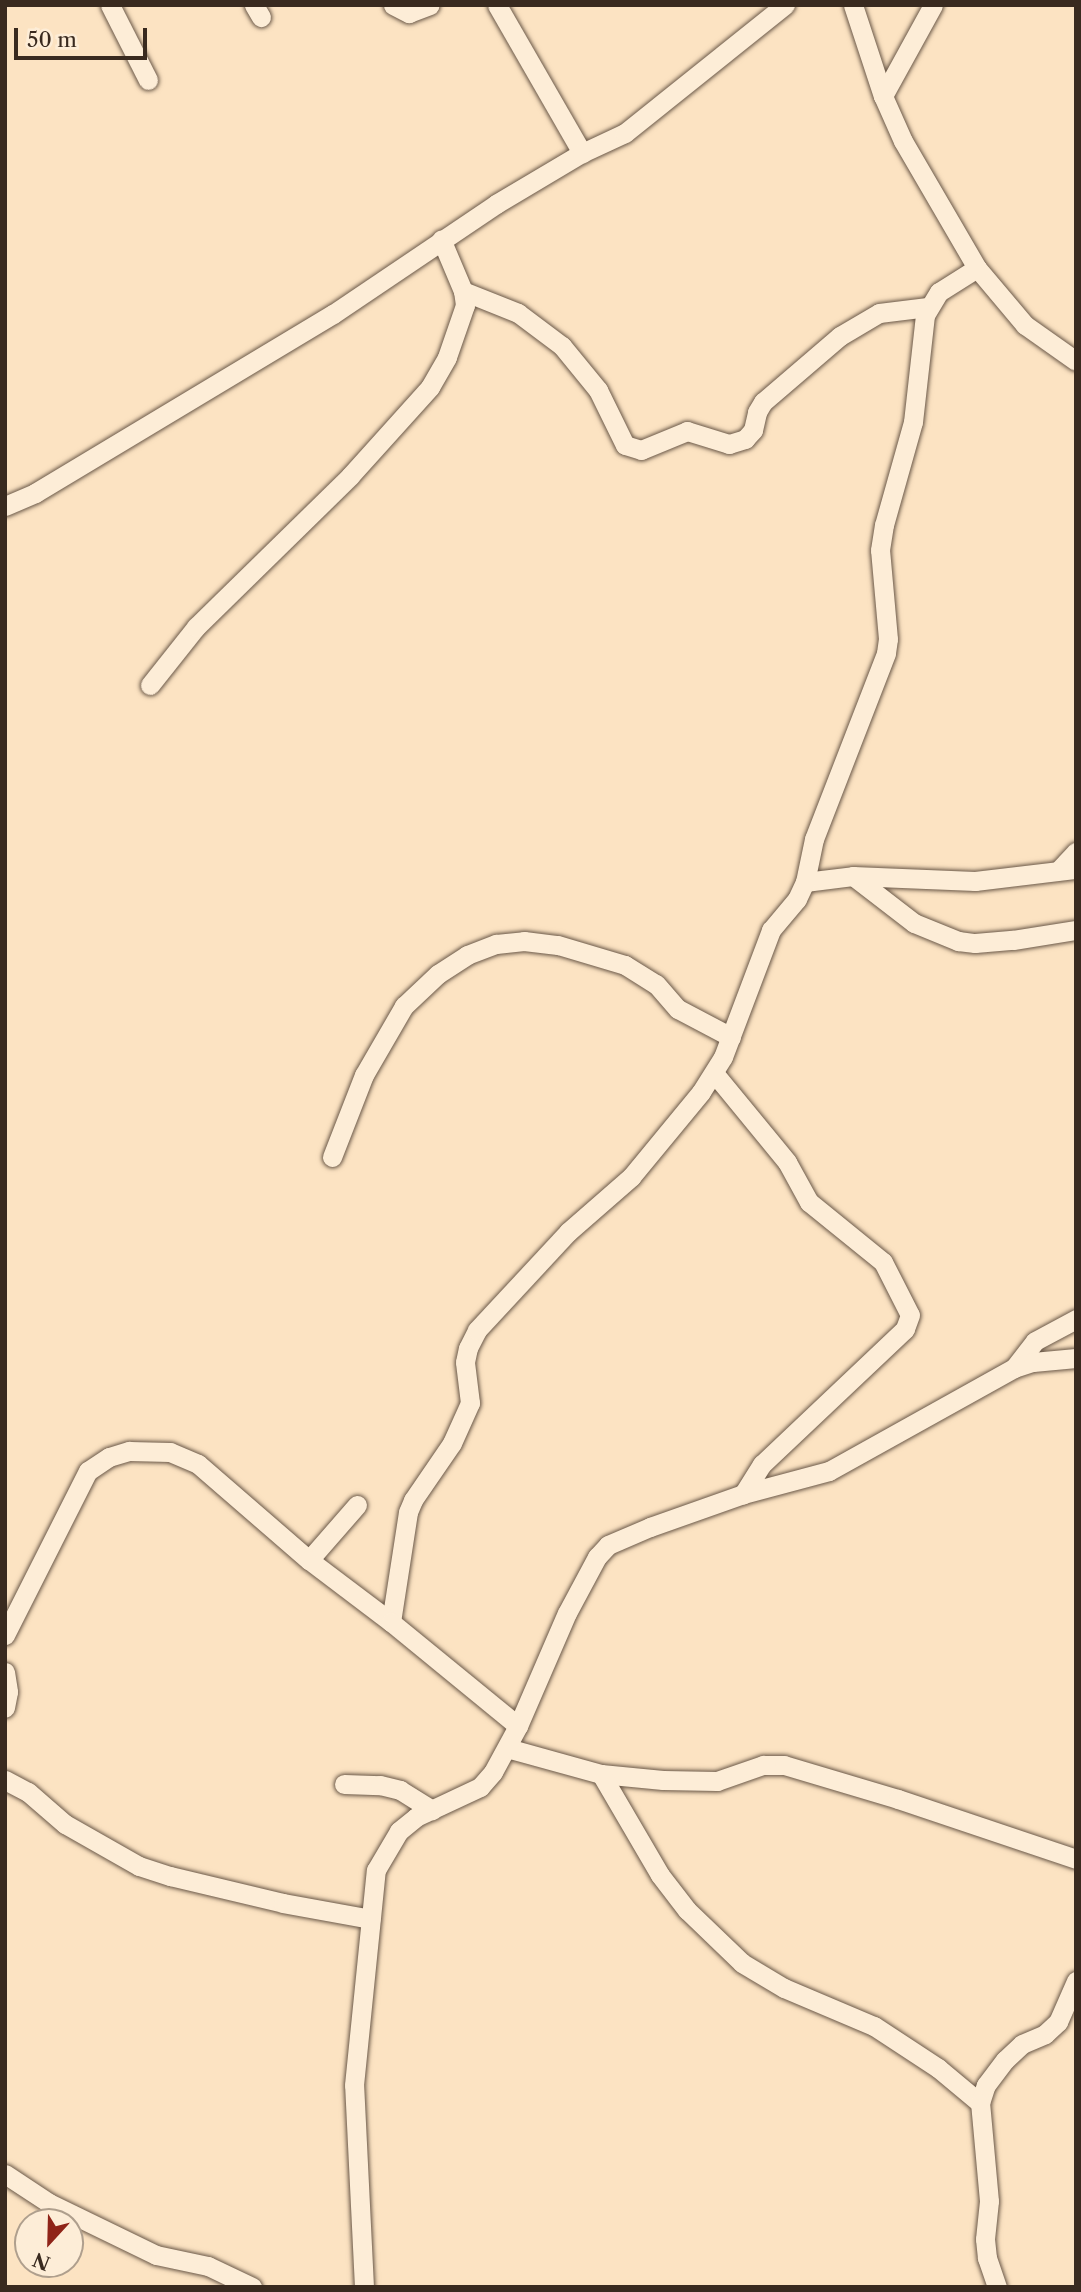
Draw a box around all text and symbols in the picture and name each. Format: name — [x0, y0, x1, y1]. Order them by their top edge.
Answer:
scale bar — [18, 14, 150, 58]
text: 50 m — [27, 27, 77, 52]
north arrow — [14, 2208, 84, 2278]
text: N — [30, 2247, 54, 2275]

